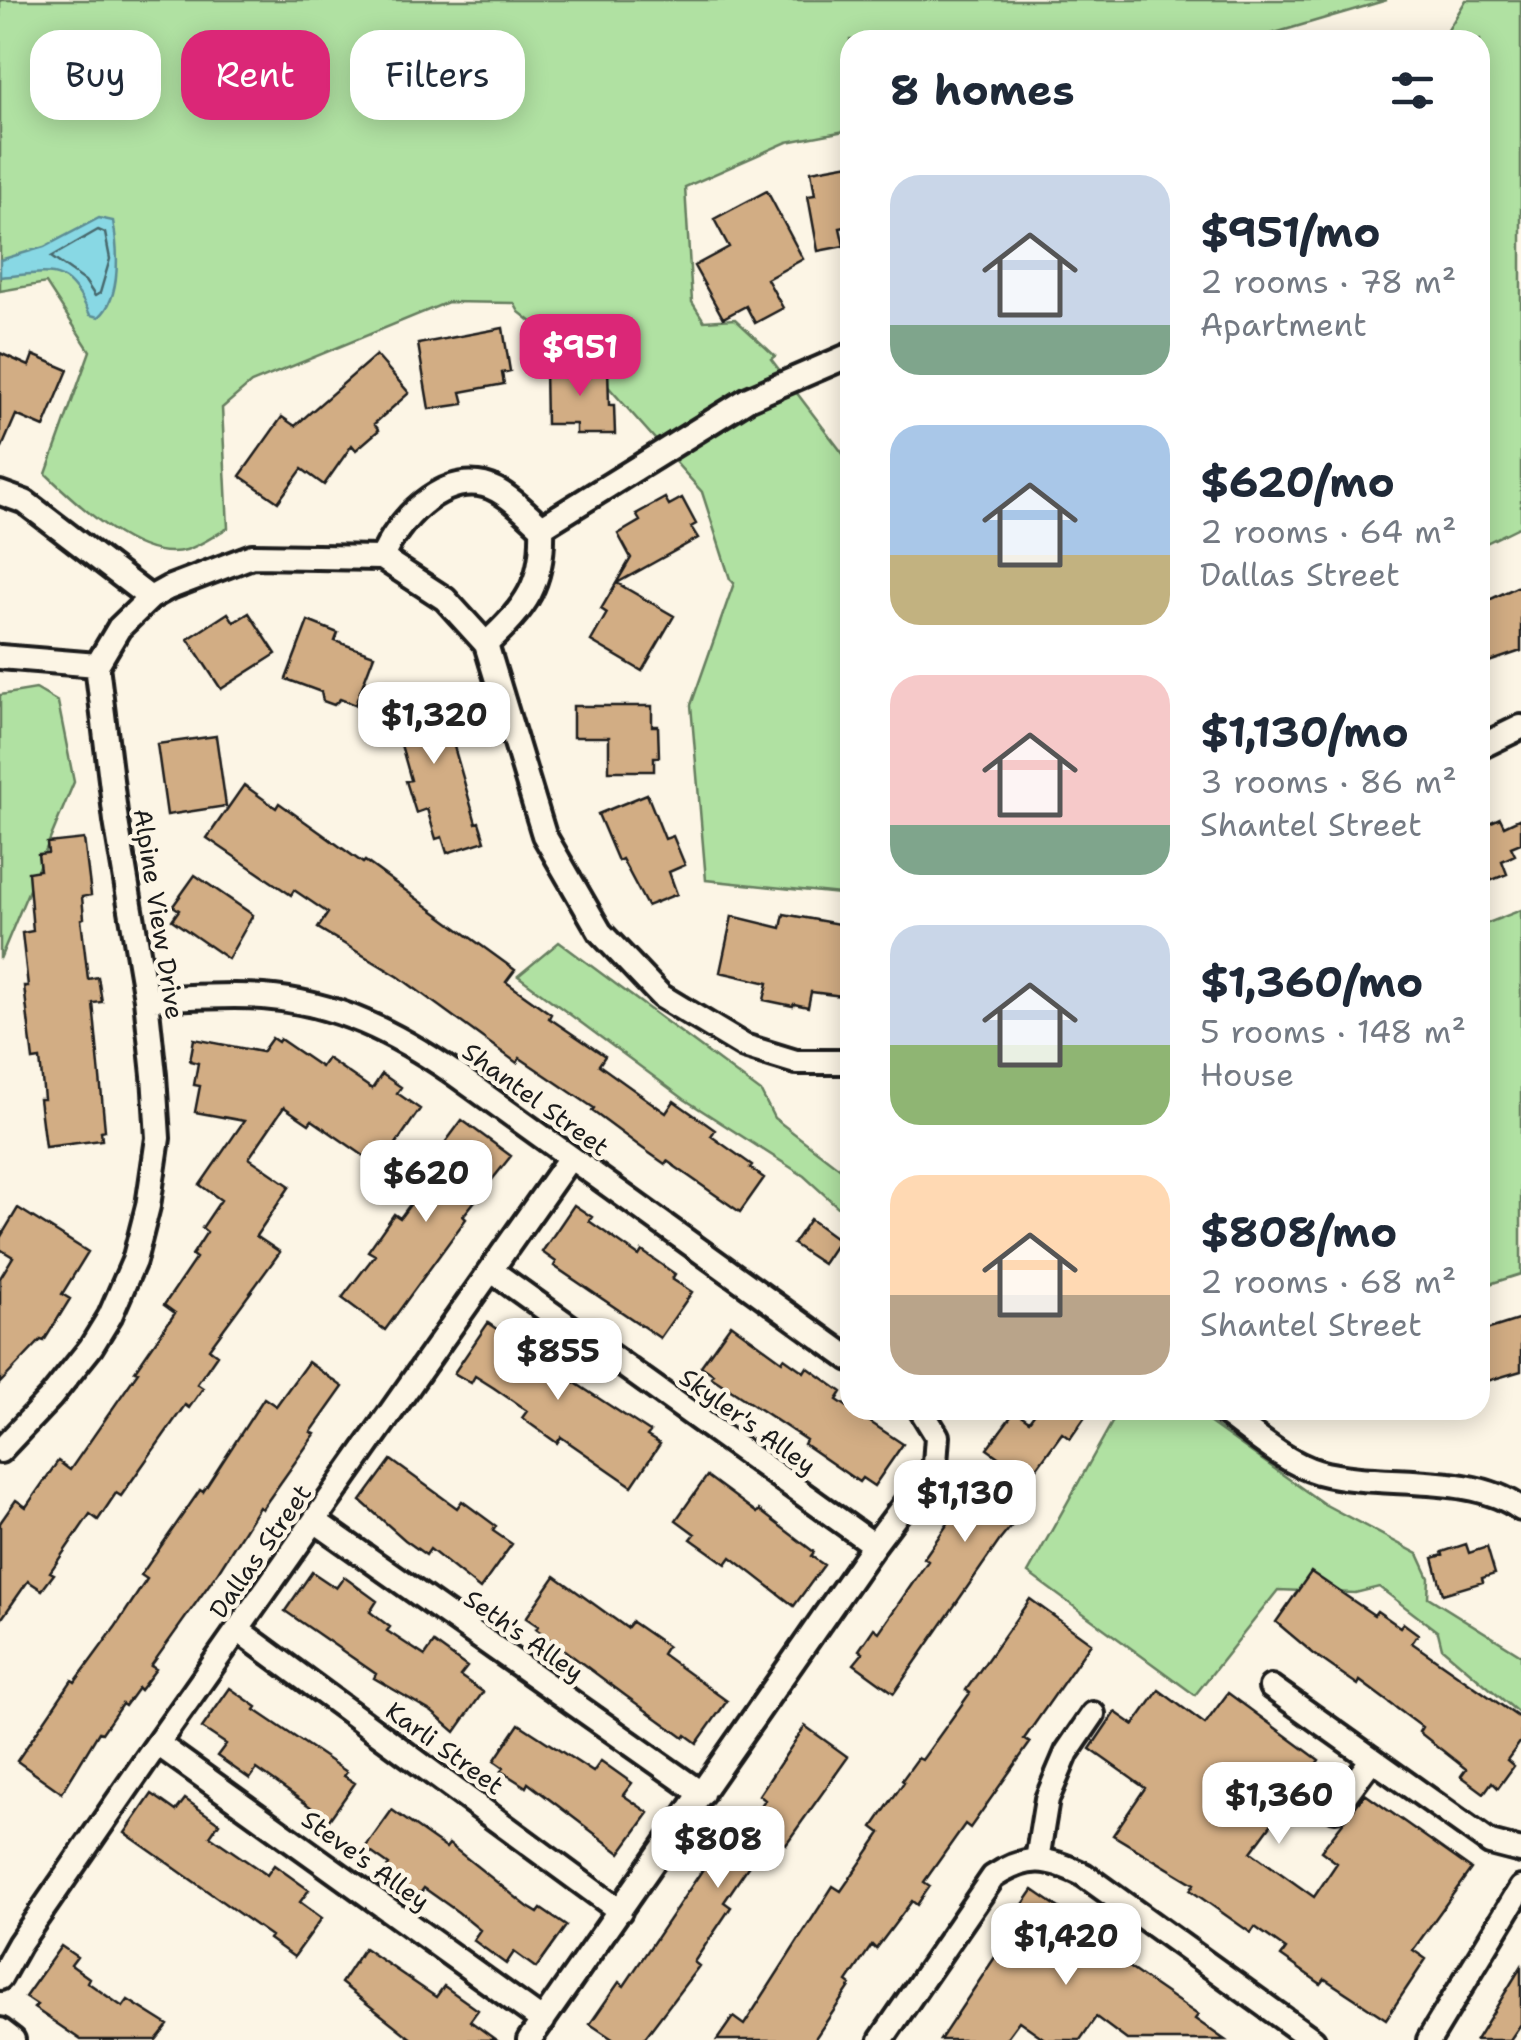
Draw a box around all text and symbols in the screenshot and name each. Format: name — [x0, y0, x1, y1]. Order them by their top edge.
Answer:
chip: Buy — [30, 30, 161, 120]
chip: Rent — [181, 30, 330, 120]
chip: Filters — [350, 30, 525, 120]
text: 8 homes — [890, 62, 1075, 118]
icon: filters — [1385, 63, 1440, 118]
text: $951/mo — [1200, 204, 1381, 260]
icon: home — [970, 215, 1090, 335]
text: 2 rooms · 78 m² — [1200, 260, 1456, 303]
text: Apartment — [1200, 303, 1367, 346]
pin: $951 — [521, 314, 639, 399]
text: $951 — [542, 325, 618, 368]
text: $620/mo — [1200, 454, 1395, 510]
icon: home — [970, 465, 1090, 585]
text: 2 rooms · 64 m² — [1200, 510, 1456, 553]
text: Dallas Street — [1200, 553, 1400, 596]
pin: $1,320 — [353, 682, 515, 767]
text: $1,320 — [380, 693, 488, 736]
text: $1,130/mo — [1200, 704, 1409, 760]
icon: home — [970, 715, 1090, 835]
text: 3 rooms · 86 m² — [1200, 760, 1457, 803]
text: Shantel Street — [1200, 803, 1422, 846]
street label: Alpine View Drive — [126, 806, 192, 1022]
text: $1,360/mo — [1200, 954, 1423, 1010]
icon: home — [970, 965, 1090, 1085]
text: 5 rooms · 148 m² — [1200, 1010, 1466, 1053]
street label: Shantel Street — [456, 1034, 616, 1164]
text: House — [1200, 1053, 1294, 1096]
pin: $620 — [367, 1140, 485, 1225]
text: $620 — [382, 1151, 470, 1194]
text: $808/mo — [1200, 1204, 1397, 1260]
icon: home — [970, 1215, 1090, 1335]
text: 2 rooms · 68 m² — [1200, 1260, 1456, 1303]
text: Shantel Street — [1200, 1303, 1422, 1346]
pin: $855 — [499, 1318, 617, 1403]
text: $855 — [516, 1329, 600, 1372]
street label: Skyler's Alley — [673, 1360, 823, 1482]
pin: $1,130 — [884, 1460, 1046, 1545]
text: $1,130 — [916, 1471, 1014, 1514]
street label: Dallas Street — [201, 1477, 319, 1625]
street label: Seth's Alley — [457, 1581, 591, 1689]
street label: Karli Street — [379, 1694, 511, 1802]
pin: $1,360 — [1198, 1762, 1360, 1847]
text: $1,360 — [1224, 1773, 1334, 1816]
street label: Steve's Alley — [295, 1802, 437, 1918]
pin: $808 — [659, 1806, 777, 1891]
text: $808 — [673, 1817, 763, 1860]
pin: $1,420 — [985, 1903, 1147, 1988]
text: $1,420 — [1013, 1914, 1119, 1957]

